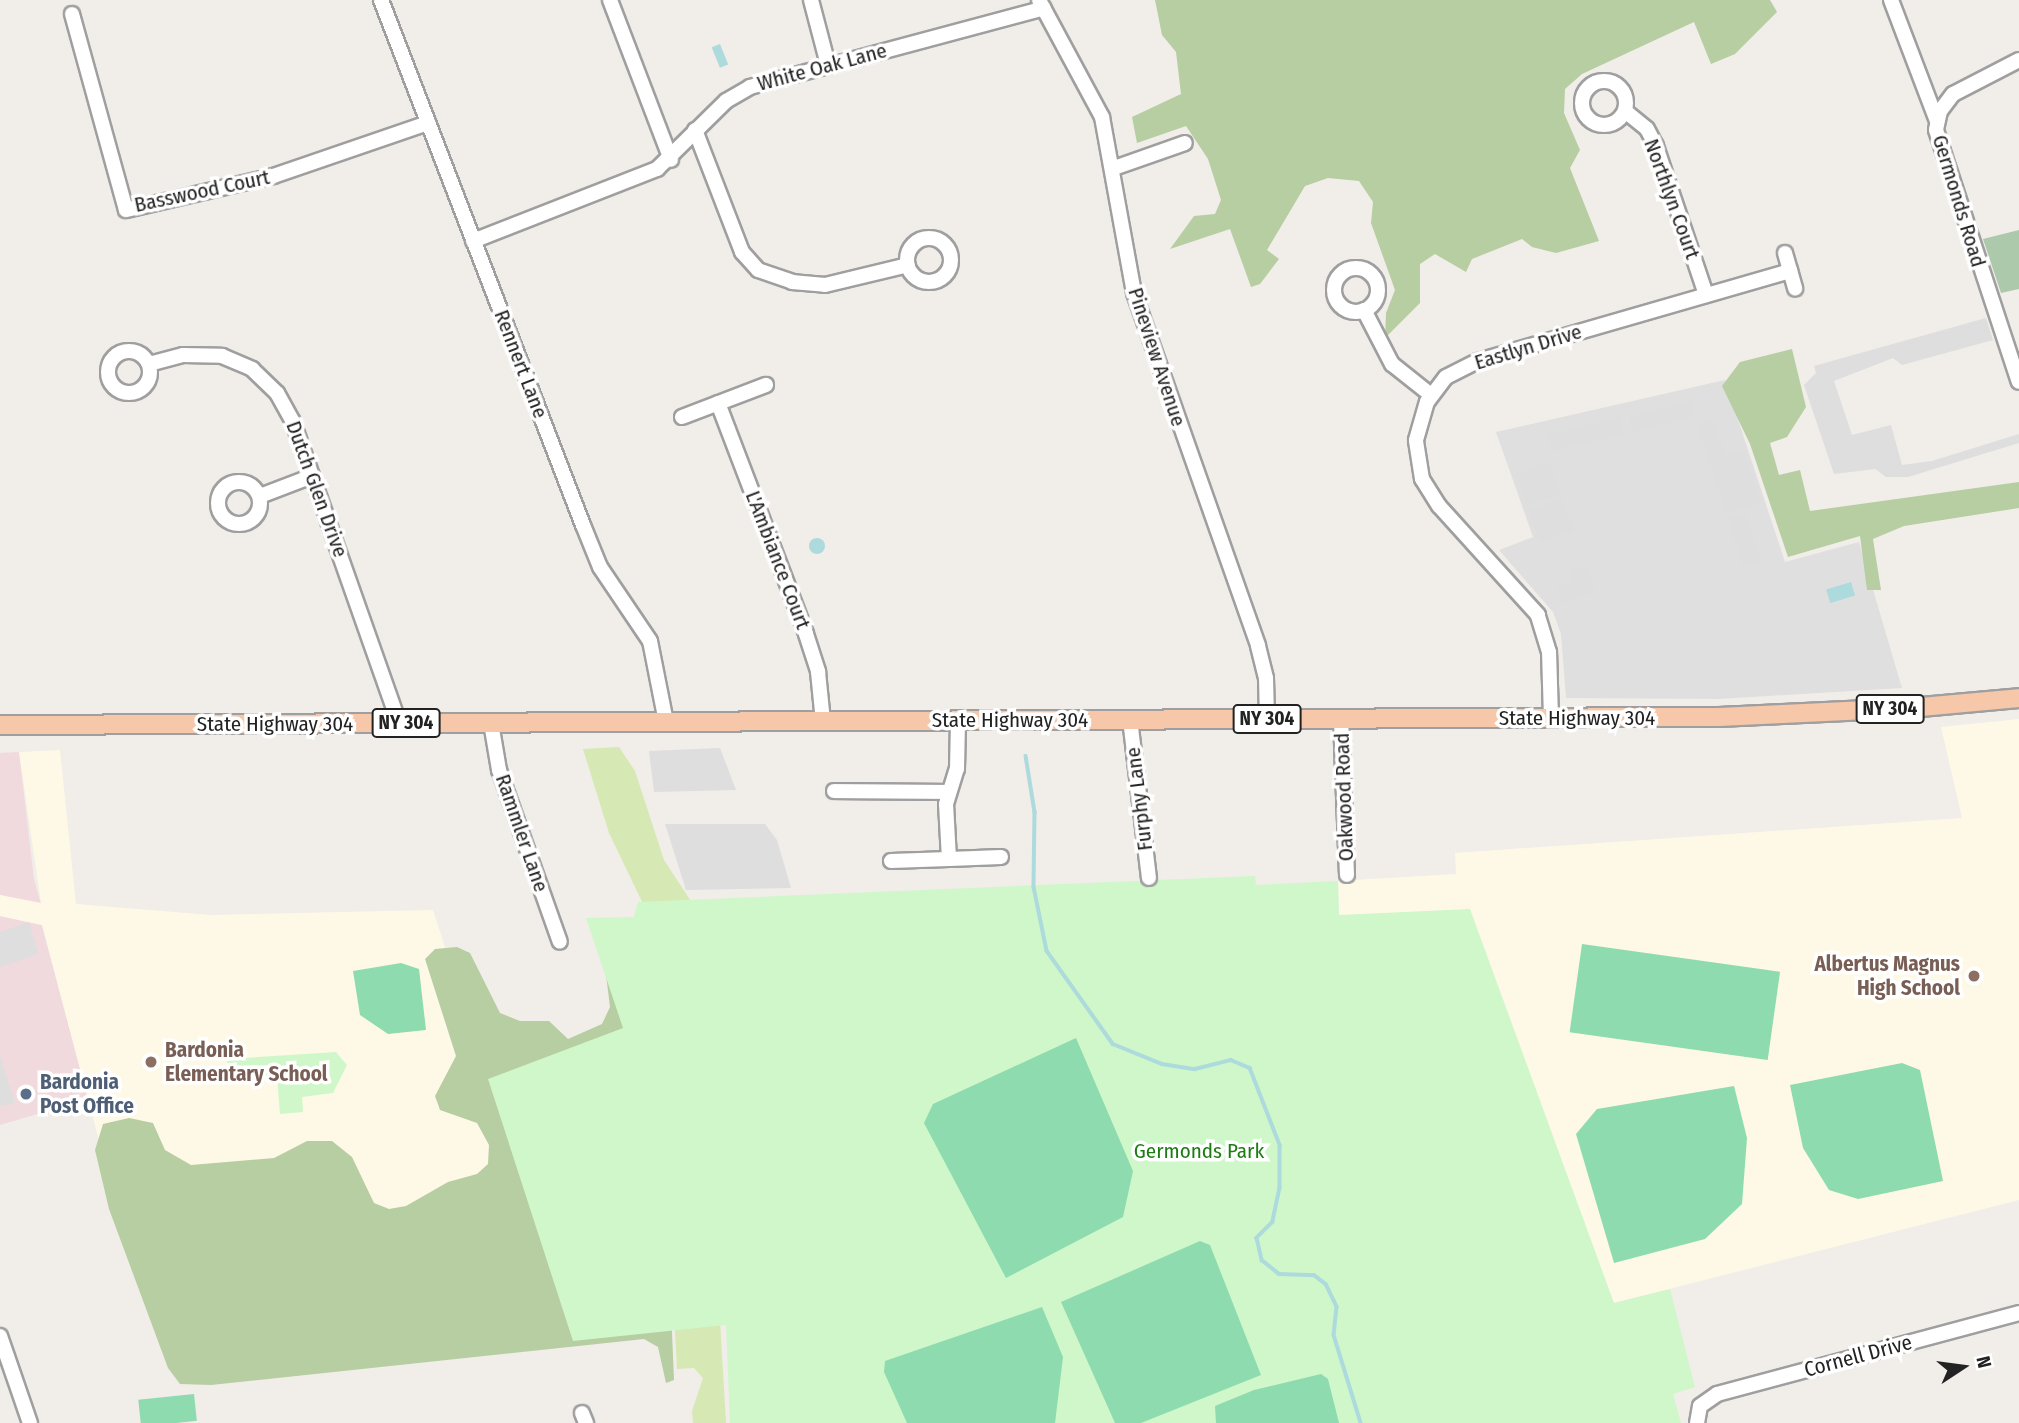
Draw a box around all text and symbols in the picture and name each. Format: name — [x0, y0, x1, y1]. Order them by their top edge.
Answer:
street label: White Oak Lane — [755, 38, 889, 96]
street label: Germonds Road — [1927, 132, 1991, 270]
street label: Northlyn Court — [1639, 135, 1705, 263]
street label: Basswood Court — [132, 164, 272, 218]
street label: Pineview Avenue — [1123, 284, 1191, 430]
street label: Rennert Lane — [489, 306, 553, 422]
street label: Eastlyn Drive — [1471, 319, 1585, 375]
street label: Dutch Glen Drive — [281, 417, 353, 561]
street label: L'Ambiance Court — [740, 487, 816, 633]
road number: NY 304 — [1855, 694, 1925, 724]
road number: NY 304 — [1232, 704, 1302, 734]
street label: State Highway 304 — [1499, 705, 1655, 731]
street label: State Highway 304 — [932, 707, 1088, 733]
road number: NY 304 — [371, 708, 441, 738]
street label: State Highway 304 — [197, 711, 353, 737]
street label: Oakwood Road — [1329, 732, 1359, 862]
street label: Furphy Lane — [1120, 746, 1158, 852]
street label: Rammler Lane — [490, 771, 554, 895]
place label: Albertus Magnus High School — [1814, 951, 1960, 1001]
marker: Albertus Magnus High School — [1966, 968, 1982, 984]
place label: Bardonia Elementary School — [165, 1037, 328, 1087]
marker: Bardonia Elementary School — [143, 1054, 159, 1070]
place label: Bardonia Post Office — [40, 1069, 134, 1119]
marker: Bardonia Post Office — [18, 1086, 34, 1102]
park label: Germonds Park — [1134, 1138, 1264, 1164]
street label: Cornell Drive — [1801, 1330, 1915, 1382]
north arrow — [1928, 1332, 1998, 1402]
text: N — [1971, 1354, 1996, 1370]

